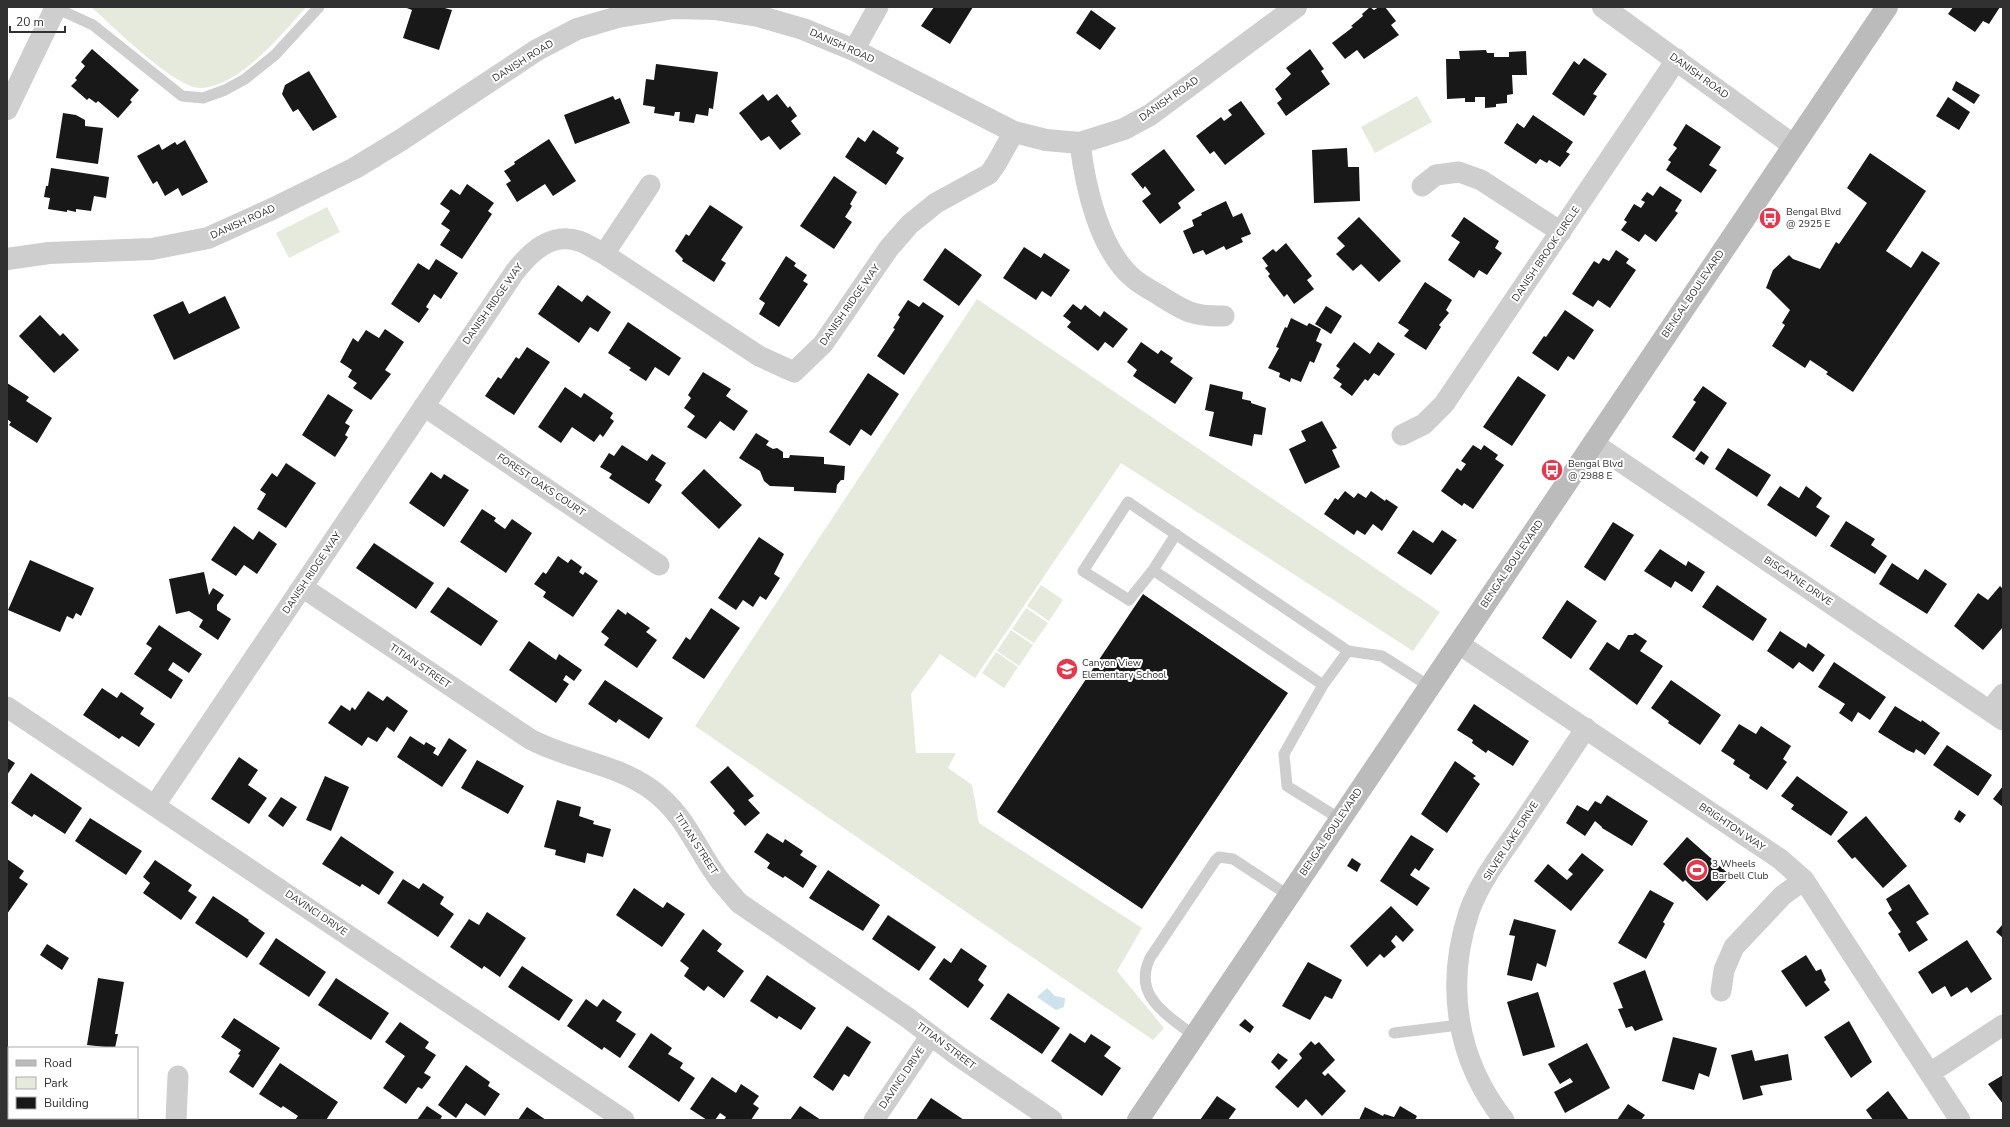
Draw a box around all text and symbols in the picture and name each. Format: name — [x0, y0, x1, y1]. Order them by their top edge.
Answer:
scale bar — [10, 8, 65, 34]
text: 20 m — [16, 14, 44, 30]
street label: DANISH ROAD — [807, 25, 877, 67]
street label: DANISH ROAD — [490, 37, 556, 85]
street label: DANISH ROAD — [1667, 50, 1731, 102]
street label: DANISH ROAD — [1136, 73, 1202, 125]
street label: DANISH ROAD — [208, 201, 278, 243]
street label: DANISH BROOK CIRCLE — [1509, 203, 1583, 304]
bus stop icon: Bengal Blvd @ 2925 E — [1757, 205, 1783, 231]
place label: Bengal Blvd @ 2925 E — [1786, 205, 1841, 231]
street label: BENGAL BOULEVARD — [1658, 247, 1728, 341]
street label: DANISH RIDGE WAY — [460, 260, 527, 347]
street label: DANISH RIDGE WAY — [817, 261, 884, 348]
street label: FOREST OAKS COURT — [494, 450, 588, 520]
bus stop icon: Bengal Blvd @ 2988 E — [1539, 457, 1565, 483]
place label: Bengal Blvd @ 2988 E — [1568, 457, 1623, 483]
street label: BENGAL BOULEVARD — [1477, 517, 1547, 611]
street label: DANISH RIDGE WAY — [279, 528, 345, 617]
street label: BISCAYNE DRIVE — [1761, 553, 1835, 609]
street label: TITIAN STREET — [387, 640, 453, 692]
school or university icon: Canyon View Elementary School — [1054, 656, 1080, 682]
place label: Canyon View Elementary School — [1082, 656, 1167, 682]
street label: BENGAL BOULEVARD — [1296, 785, 1366, 879]
street label: SILVER LAKE DRIVE — [1480, 799, 1542, 883]
street label: BRIGHTON WAY — [1696, 800, 1769, 855]
street label: TITIAN STREET — [671, 811, 721, 877]
sports icon: 3 Wheels Barbell Club — [1684, 857, 1710, 883]
place label: 3 Wheels Barbell Club — [1712, 857, 1769, 883]
street label: DAVINCI DRIVE — [282, 887, 350, 939]
street label: TITIAN STREET — [914, 1019, 978, 1073]
street label: DAVINCI DRIVE — [876, 1044, 928, 1112]
legend — [8, 1047, 138, 1119]
text: Road — [44, 1055, 72, 1071]
text: Park — [44, 1075, 69, 1091]
text: Building — [44, 1095, 89, 1111]

